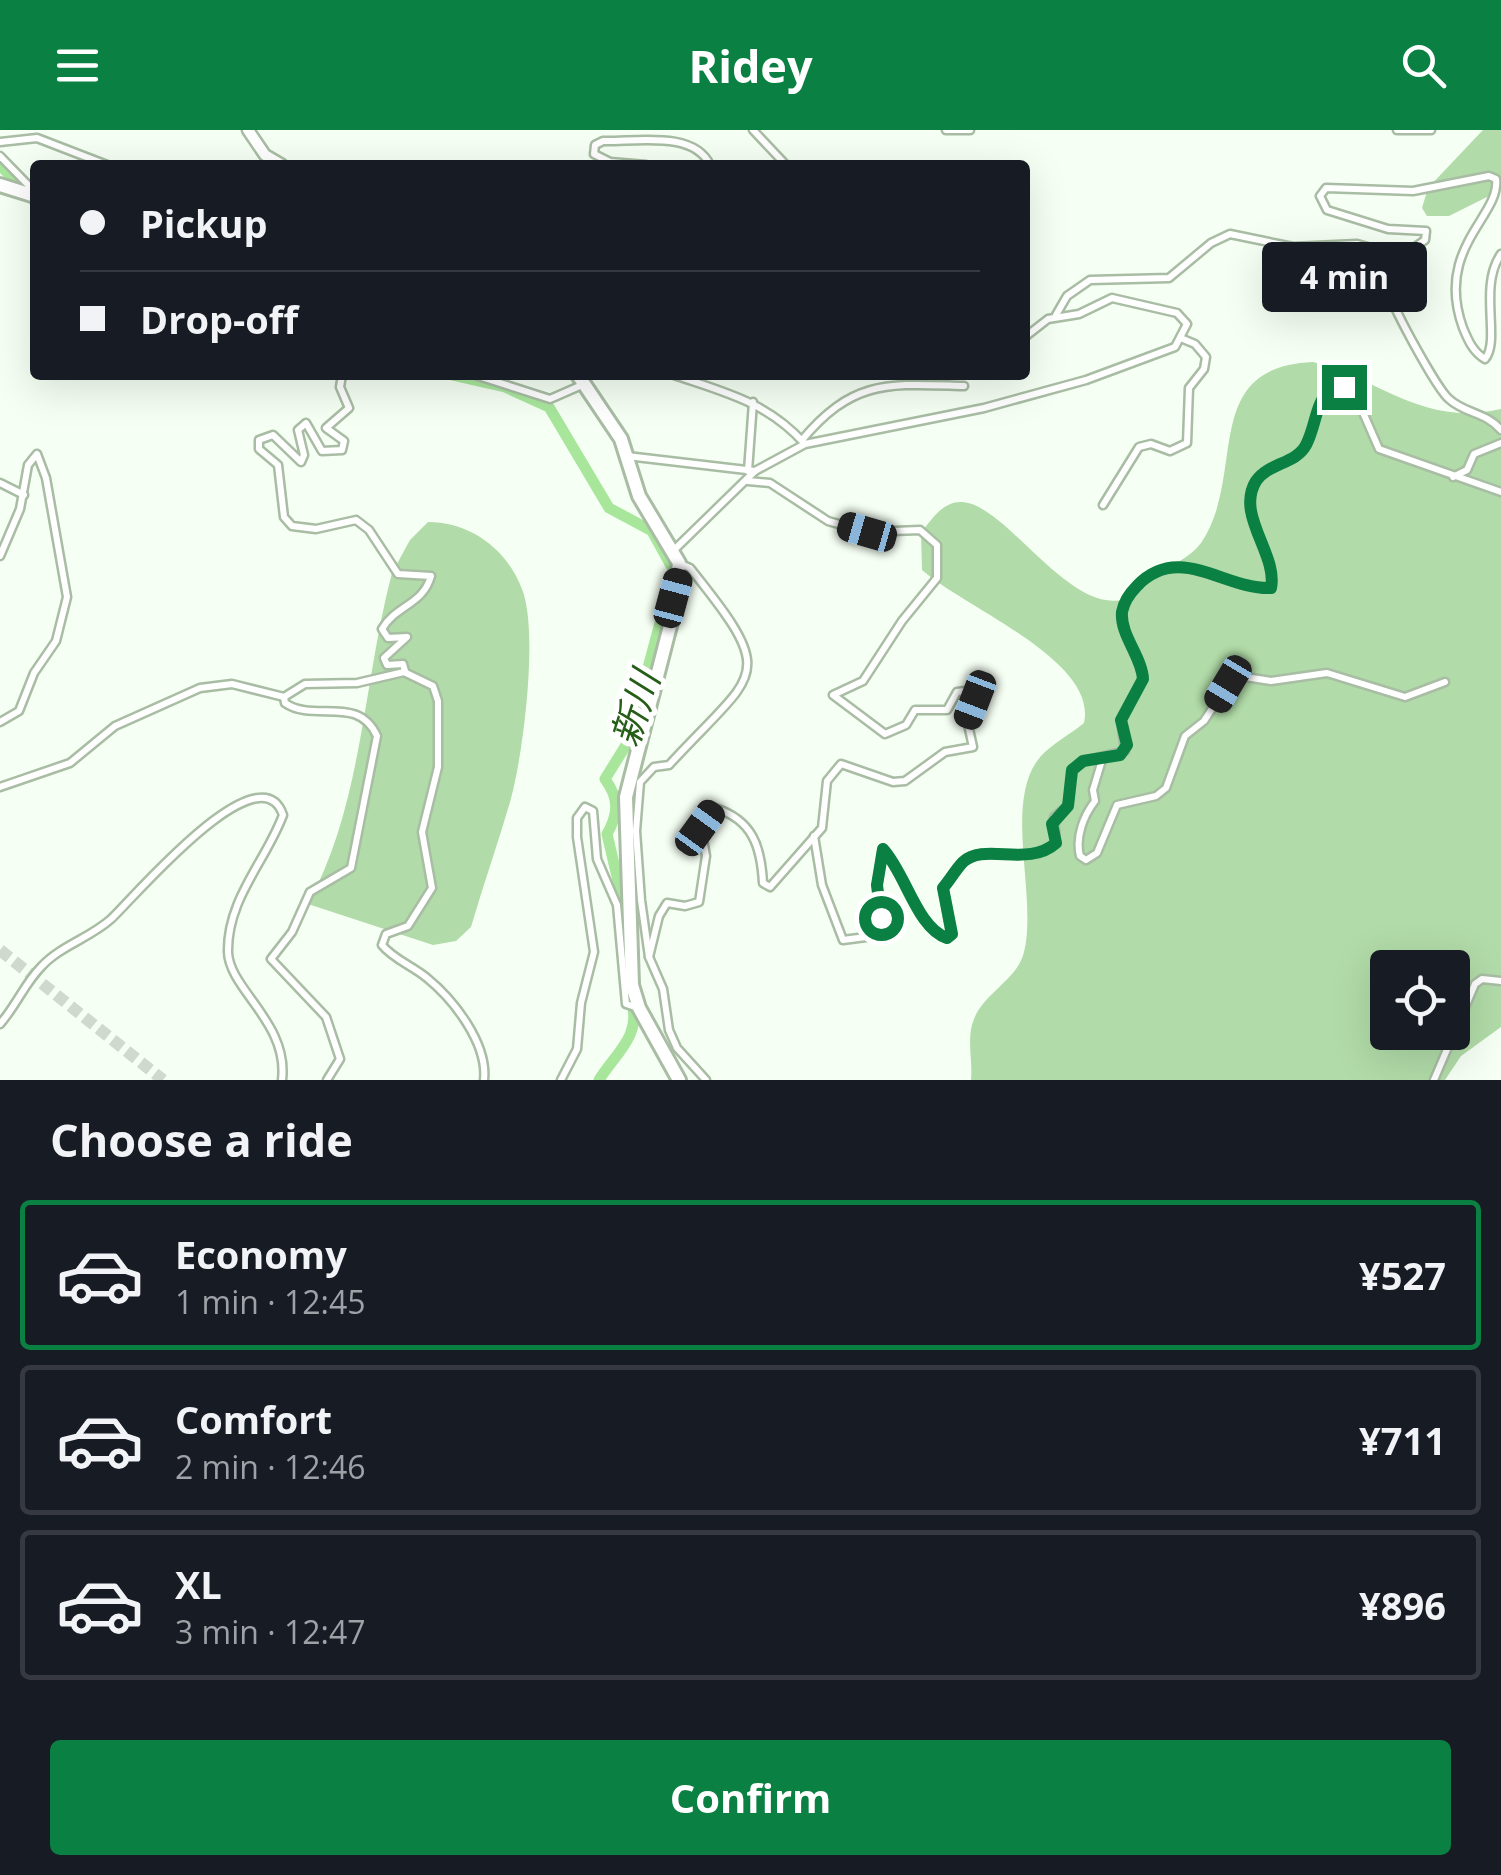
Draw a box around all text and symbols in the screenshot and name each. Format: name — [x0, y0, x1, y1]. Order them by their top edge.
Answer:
text: Ridey — [688, 35, 813, 96]
icon: menu — [50, 38, 105, 93]
icon: search — [1396, 38, 1451, 93]
text: Pickup — [140, 197, 268, 249]
callout: 4 min — [1262, 242, 1426, 312]
text: 4 min — [1300, 255, 1389, 298]
text: Drop-off — [140, 293, 298, 345]
route end — [1322, 365, 1367, 410]
car — [834, 509, 900, 555]
car — [651, 565, 695, 631]
car — [1200, 651, 1256, 717]
water label: 新川 — [598, 660, 672, 752]
car — [950, 667, 1000, 733]
car — [670, 795, 730, 861]
route start — [859, 896, 904, 941]
map controls — [1370, 950, 1470, 1050]
button: locate — [1370, 950, 1470, 1050]
text: Choose a ride — [50, 1109, 353, 1170]
text: Economy — [175, 1228, 347, 1280]
icon: car — [55, 1230, 145, 1320]
text: ¥527 — [1359, 1249, 1446, 1301]
text: 1 min · 12:45 — [175, 1280, 366, 1323]
text: Comfort — [175, 1393, 332, 1445]
icon: car — [55, 1395, 145, 1485]
text: ¥711 — [1359, 1414, 1446, 1466]
text: 2 min · 12:46 — [175, 1445, 366, 1488]
text: XL — [175, 1558, 222, 1610]
icon: car — [55, 1560, 145, 1650]
text: ¥896 — [1359, 1579, 1446, 1631]
text: 3 min · 12:47 — [175, 1610, 366, 1653]
button: Confirm — [50, 1740, 1451, 1855]

